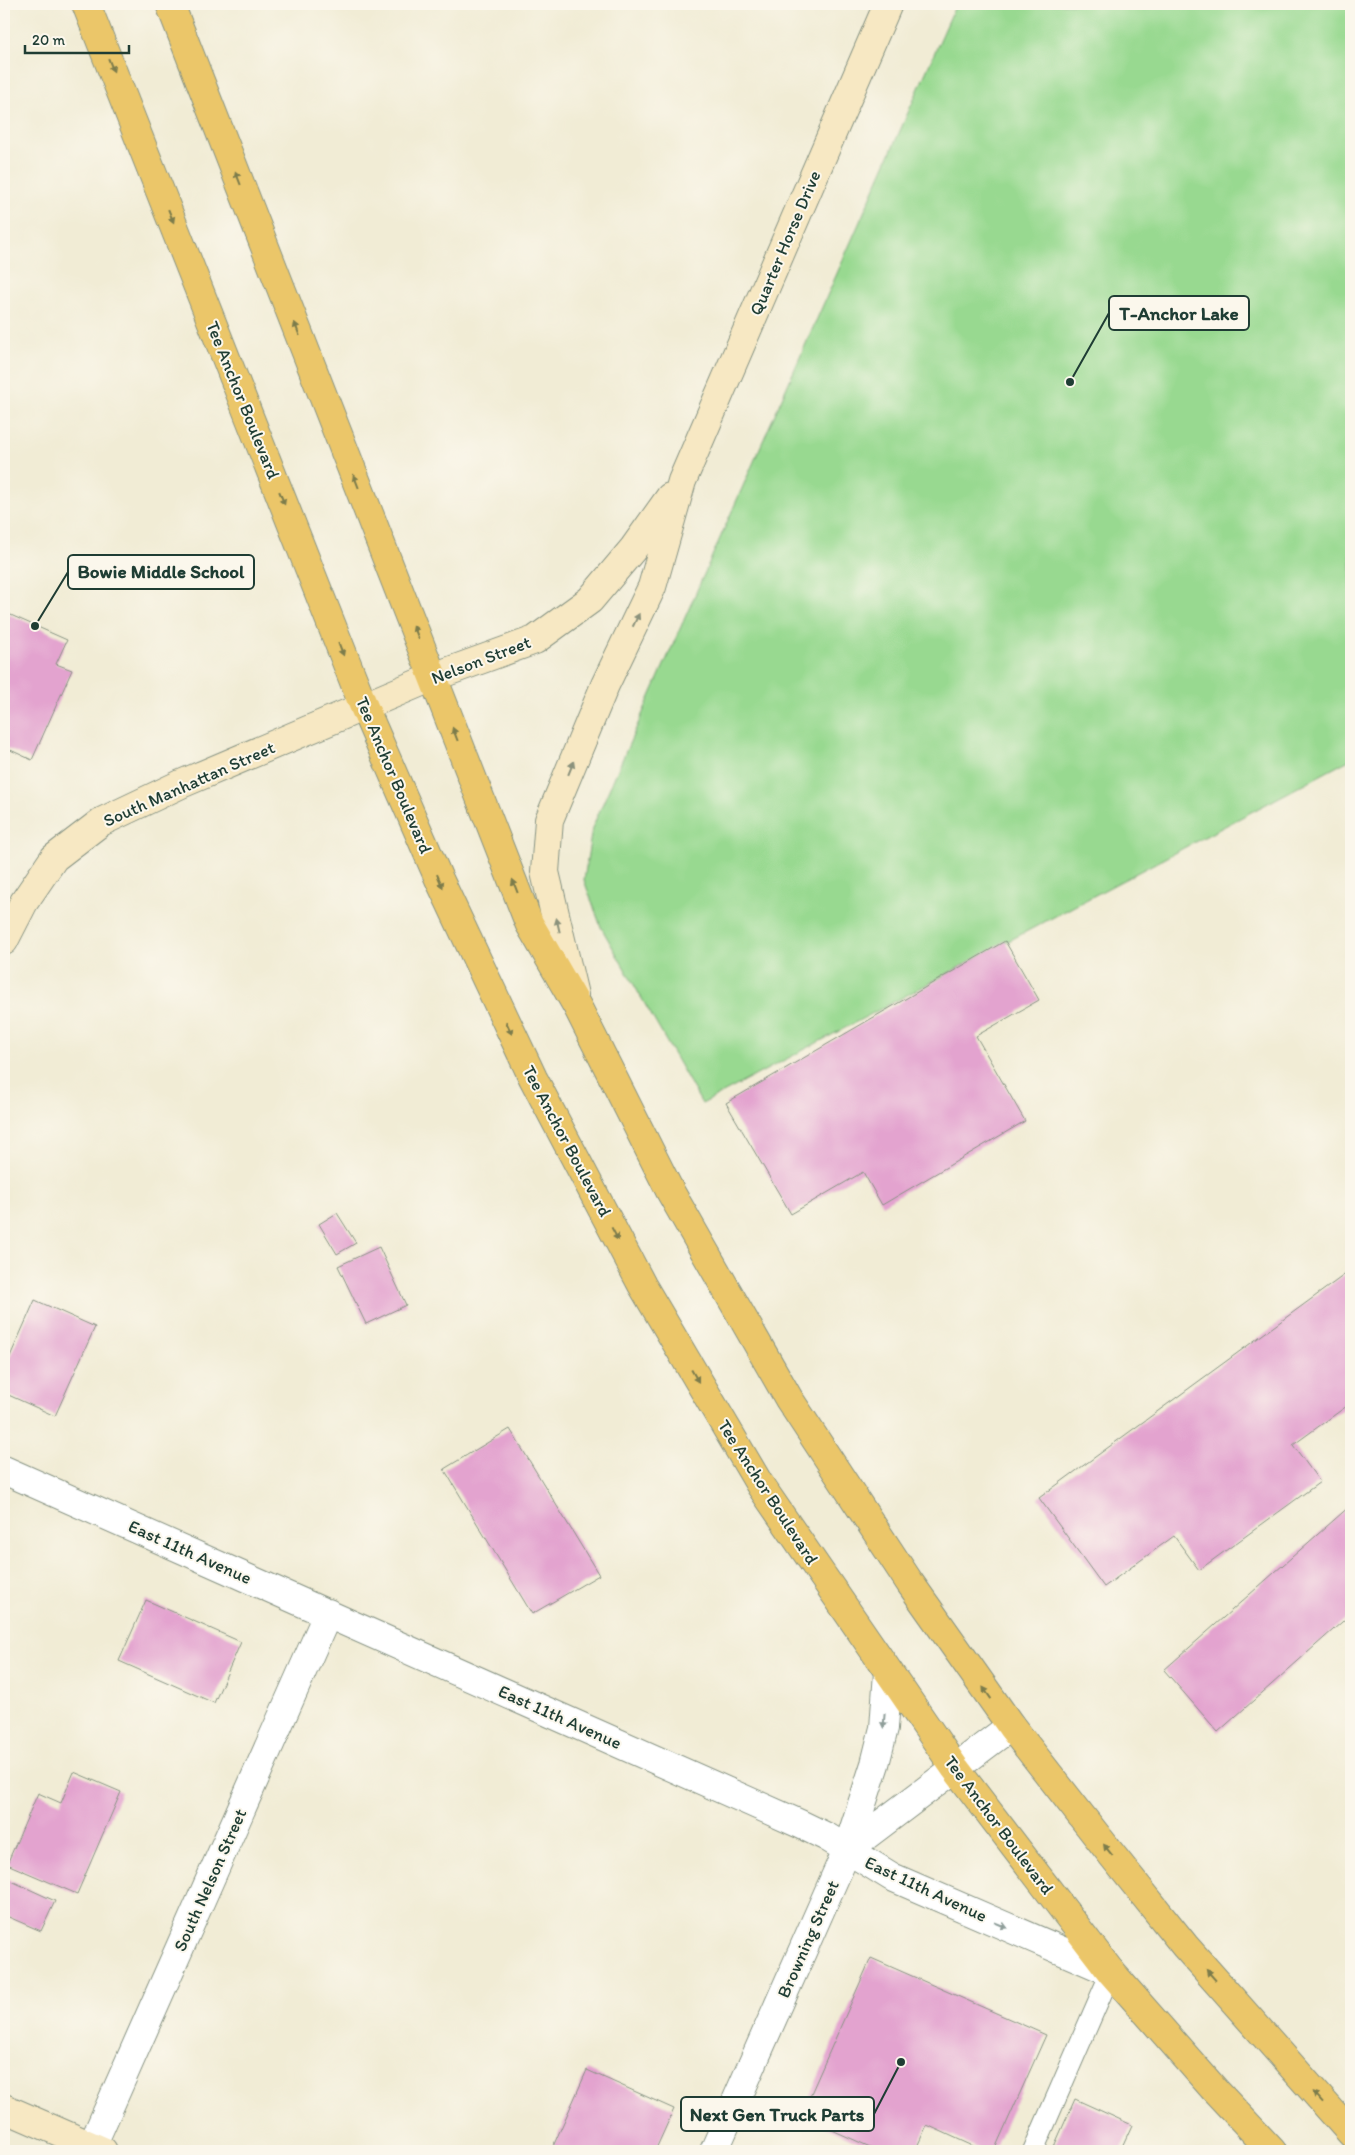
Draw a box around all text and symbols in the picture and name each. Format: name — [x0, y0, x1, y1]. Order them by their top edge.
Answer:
scale bar — [25, 22, 129, 54]
text: 20 m — [32, 31, 66, 49]
one-way arrow — [107, 58, 115, 73]
street label: Quarter Horse Drive — [745, 167, 825, 319]
one-way arrow — [234, 170, 242, 185]
one-way arrow — [167, 209, 175, 224]
callout: T-Anchor Lake — [1109, 296, 1249, 330]
text: T-Anchor Lake — [1118, 302, 1239, 325]
street label: Tee Anchor Boulevard — [201, 318, 285, 482]
one-way arrow — [293, 322, 300, 337]
one-way arrow — [352, 473, 360, 488]
one-way arrow — [278, 491, 286, 505]
callout: Bowie Middle School — [68, 555, 254, 589]
text: Bowie Middle School — [78, 560, 245, 583]
one-way arrow — [632, 612, 641, 627]
one-way arrow — [411, 625, 419, 639]
street label: Nelson Street — [428, 631, 534, 689]
one-way arrow — [337, 642, 345, 657]
street label: Tee Anchor Boulevard — [351, 693, 437, 857]
one-way arrow — [451, 727, 459, 741]
street label: South Manhattan Street — [100, 736, 279, 832]
one-way arrow — [567, 761, 575, 775]
one-way arrow — [436, 874, 444, 888]
one-way arrow — [510, 878, 518, 893]
one-way arrow — [554, 917, 562, 932]
one-way arrow — [505, 1020, 513, 1035]
street label: Tee Anchor Boulevard — [518, 1062, 616, 1221]
one-way arrow — [611, 1227, 620, 1241]
one-way arrow — [691, 1369, 700, 1382]
street label: Tee Anchor Boulevard — [713, 1415, 823, 1569]
street label: East 11th Avenue — [125, 1515, 255, 1589]
street label: East 11th Avenue — [495, 1680, 625, 1754]
one-way arrow — [982, 1686, 992, 1700]
one-way arrow — [880, 1713, 888, 1729]
street label: Tee Anchor Boulevard — [940, 1751, 1059, 1899]
street label: South Nelson Street — [169, 1805, 251, 1955]
one-way arrow — [1102, 1843, 1113, 1856]
street label: East 11th Avenue — [861, 1851, 991, 1927]
street label: Browning Street — [772, 1877, 844, 2001]
one-way arrow — [994, 1921, 1008, 1929]
one-way arrow — [1205, 1969, 1216, 1982]
one-way arrow — [1312, 2092, 1324, 2104]
callout: Next Gen Truck Parts — [681, 2097, 874, 2131]
text: Next Gen Truck Parts — [690, 2103, 865, 2126]

